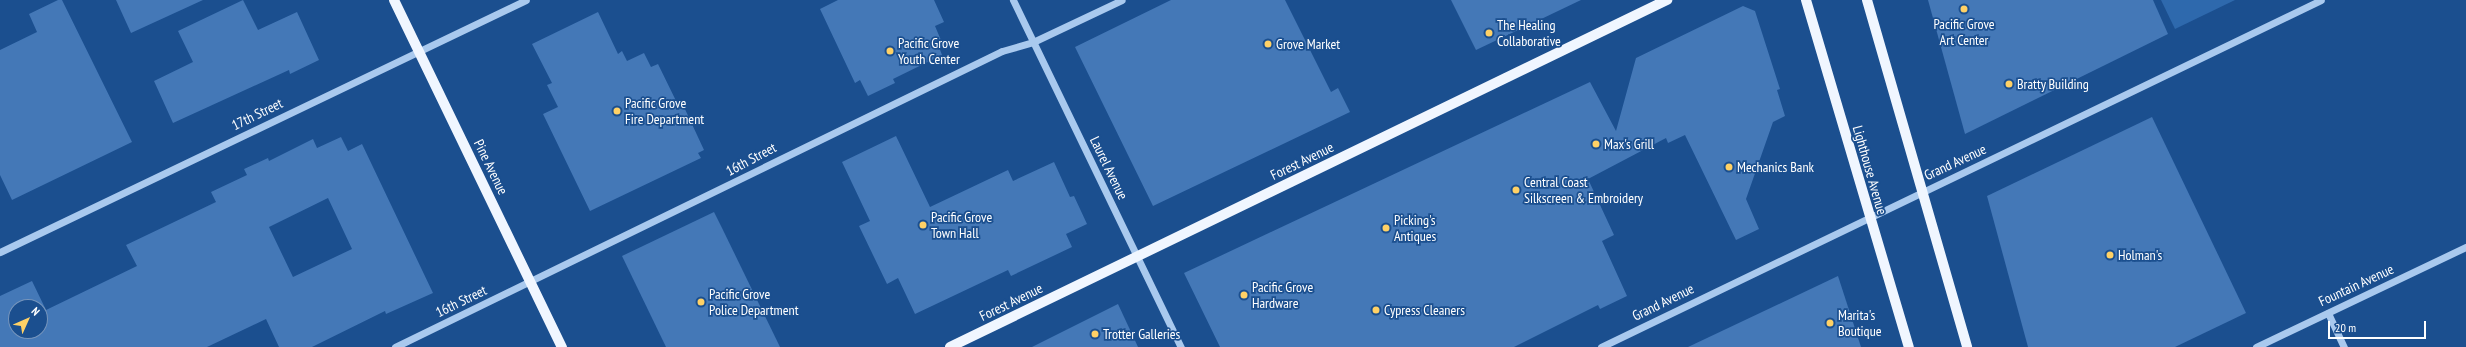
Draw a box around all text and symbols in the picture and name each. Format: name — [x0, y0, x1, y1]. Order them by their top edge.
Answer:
marker: Pacific Grove Art Center — [1959, 4, 1969, 14]
place label: Pacific Grove Art Center — [1933, 16, 1995, 48]
place label: The Healing Collaborative — [1497, 17, 1561, 50]
marker: The Healing Collaborative — [1484, 28, 1494, 38]
place label: Pacific Grove Youth Center — [898, 35, 960, 68]
place label: Grove Market — [1276, 36, 1340, 52]
marker: Grove Market — [1263, 39, 1273, 49]
marker: Pacific Grove Youth Center — [885, 46, 895, 56]
place label: Bratty Building — [2017, 76, 2089, 92]
marker: Bratty Building — [2004, 79, 2014, 89]
street label: 17th Street — [229, 95, 285, 133]
place label: Pacific Grove Fire Department — [625, 95, 704, 128]
marker: Pacific Grove Fire Department — [612, 106, 622, 116]
street label: Lighthouse Avenue — [1849, 123, 1891, 217]
street label: Laurel Avenue — [1086, 134, 1132, 202]
place label: Max's Grill — [1604, 136, 1654, 152]
street label: Pine Avenue — [470, 137, 512, 197]
street label: Forest Avenue — [1268, 138, 1336, 184]
street label: 16th Street — [723, 139, 779, 179]
marker: Max's Grill — [1591, 139, 1601, 149]
street label: Grand Avenue — [1921, 140, 1989, 184]
place label: Mechanics Bank — [1737, 159, 1814, 175]
marker: Mechanics Bank — [1724, 162, 1734, 172]
place label: Central Coast Silkscreen & Embroidery — [1524, 174, 1643, 206]
marker: Central Coast Silkscreen & Embroidery — [1511, 185, 1521, 195]
place label: Pacific Grove Town Hall — [931, 209, 992, 242]
place label: Picking's Antiques — [1394, 212, 1436, 244]
marker: Pacific Grove Town Hall — [918, 220, 928, 230]
marker: Picking's Antiques — [1381, 223, 1391, 233]
place label: Holman's — [2118, 247, 2162, 263]
marker: Holman's — [2105, 250, 2115, 260]
street label: Fountain Avenue — [2316, 260, 2396, 310]
street label: Forest Avenue — [977, 279, 1045, 325]
place label: Pacific Grove Hardware — [1252, 279, 1313, 312]
street label: Grand Avenue — [1629, 280, 1697, 324]
street label: 16th Street — [433, 281, 489, 321]
place label: Pacific Grove Police Department — [709, 286, 798, 318]
marker: Pacific Grove Hardware — [1239, 290, 1249, 300]
marker: Pacific Grove Police Department — [696, 297, 706, 307]
north arrow — [8, 299, 48, 339]
place label: Cypress Cleaners — [1384, 302, 1465, 318]
text: N — [29, 304, 43, 318]
marker: Cypress Cleaners — [1371, 305, 1381, 315]
place label: Marita's Boutique — [1838, 307, 1882, 340]
scale bar — [2330, 313, 2428, 339]
marker: Marita's Boutique — [1825, 318, 1835, 328]
text: 20 m — [2335, 320, 2356, 335]
place label: Trotter Galleries — [1103, 326, 1180, 342]
marker: Trotter Galleries — [1090, 329, 1100, 339]

